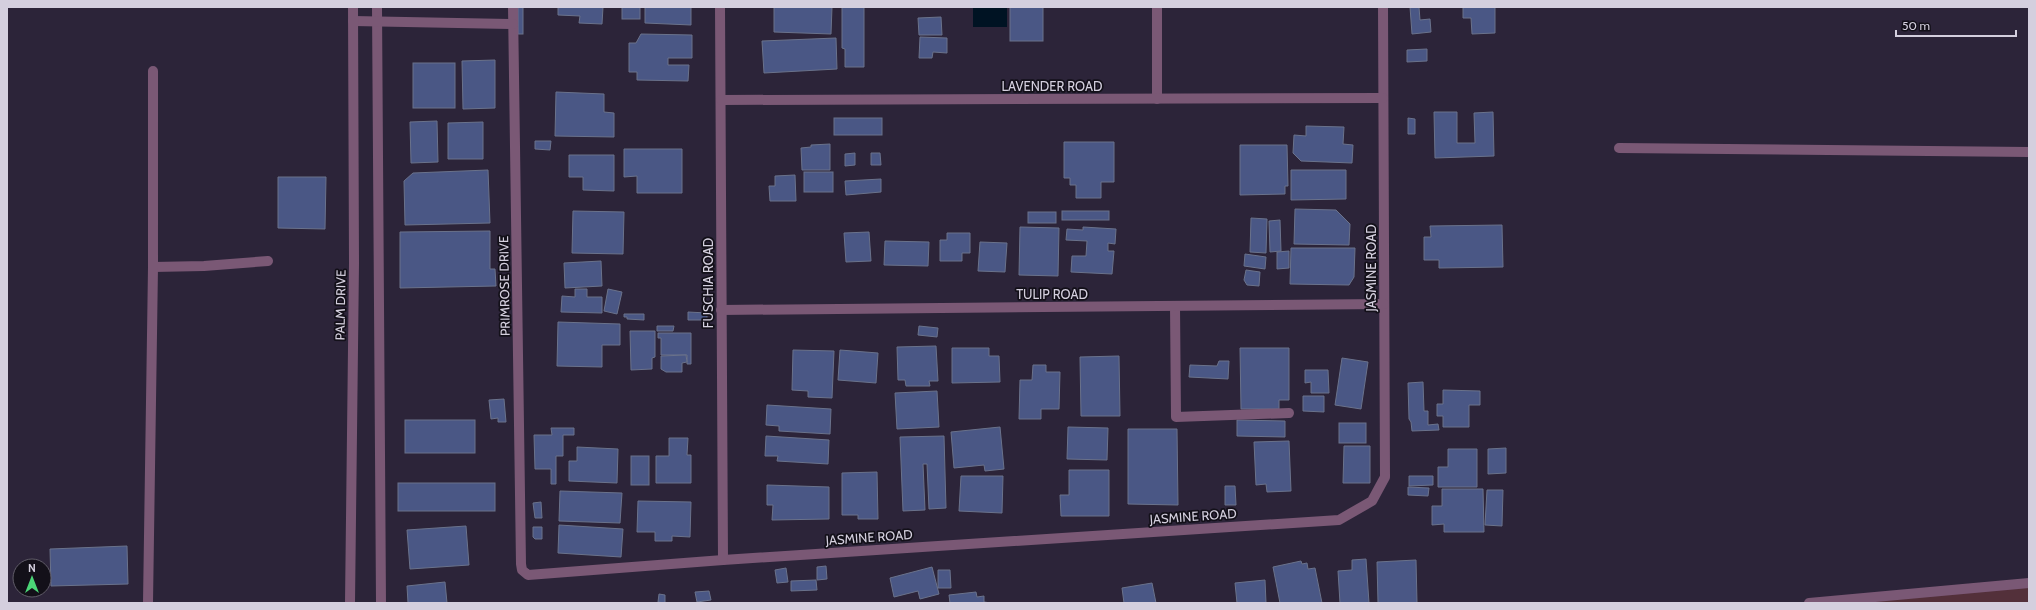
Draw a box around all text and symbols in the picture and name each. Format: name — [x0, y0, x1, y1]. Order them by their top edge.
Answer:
scale bar — [1896, 12, 2016, 38]
text: 50 m — [1902, 18, 1930, 33]
street label: LAVENDER ROAD — [1002, 78, 1102, 94]
street label: JASMINE ROAD — [1363, 224, 1379, 313]
street label: PRIMROSE DRIVE — [495, 236, 513, 336]
street label: FUSCHIA ROAD — [700, 238, 716, 328]
street label: PALM DRIVE — [331, 270, 349, 340]
street label: TULIP ROAD — [1016, 286, 1088, 302]
street label: JASMINE ROAD — [1148, 505, 1237, 527]
street label: JASMINE ROAD — [824, 526, 913, 548]
north arrow — [12, 558, 52, 598]
text: N — [28, 561, 36, 575]

